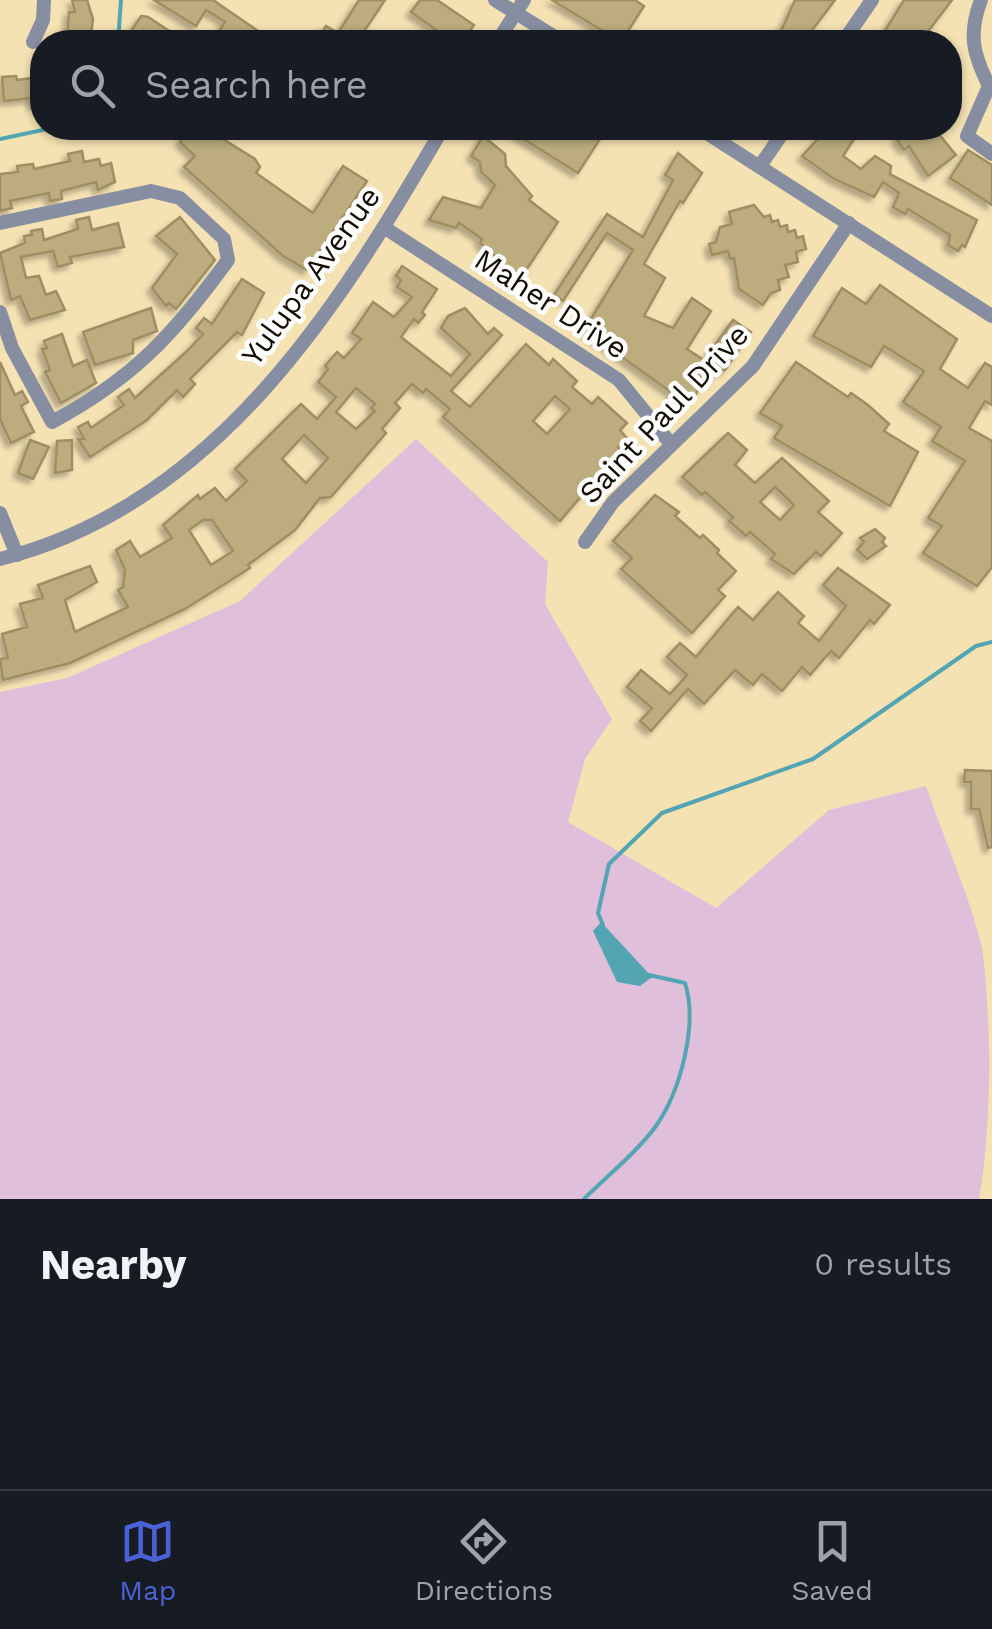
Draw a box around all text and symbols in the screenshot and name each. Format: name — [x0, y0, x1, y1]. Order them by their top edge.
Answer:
search box — [30, 30, 962, 140]
icon: search — [65, 58, 120, 113]
text: Search here — [145, 63, 368, 107]
street label: Yulupa Avenue — [234, 180, 387, 372]
street label: Maher Drive — [468, 241, 634, 366]
street label: Saint Paul Drive — [572, 317, 755, 510]
text: Nearby — [40, 1240, 187, 1289]
text: 0 results — [814, 1245, 952, 1283]
tab: Map — [119, 1514, 176, 1607]
tab: Directions — [415, 1514, 553, 1607]
tab: Saved — [791, 1514, 873, 1607]

